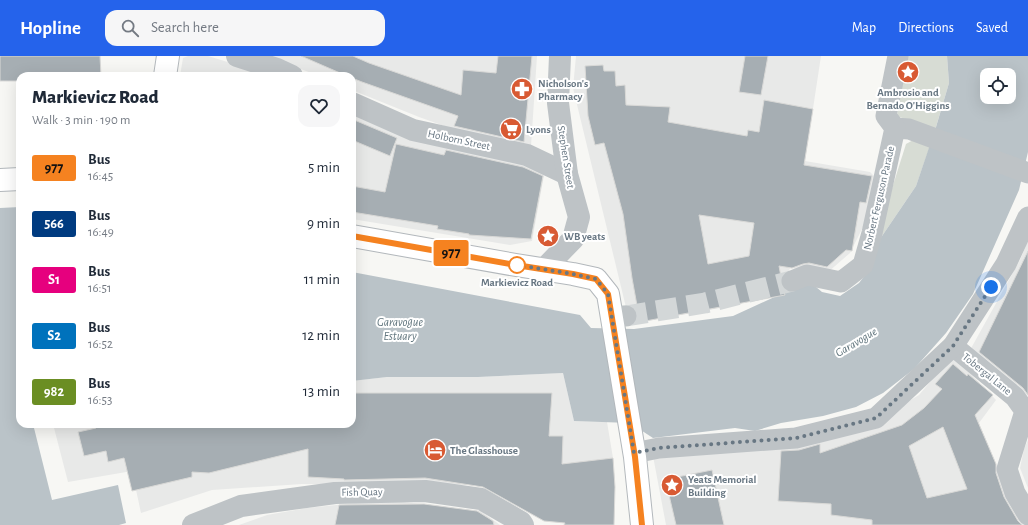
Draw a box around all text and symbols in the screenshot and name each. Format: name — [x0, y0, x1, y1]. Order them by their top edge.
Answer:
search box — [105, 10, 385, 46]
icon: search — [119, 17, 141, 39]
text: Hopline — [20, 19, 81, 38]
text: Search here — [151, 20, 219, 35]
text: Map — [852, 21, 876, 35]
text: Directions — [898, 21, 954, 35]
text: Saved — [976, 21, 1008, 35]
place icon: Ambrosio and Bernado O'Higgins — [895, 59, 921, 85]
map controls — [980, 68, 1016, 104]
button: locate — [980, 68, 1016, 104]
pharmacy icon: Nicholson's Pharmacy — [509, 76, 535, 102]
place label: Nicholson's Pharmacy — [538, 78, 588, 102]
button: heart — [298, 85, 340, 127]
place label: Ambrosio and Bernado O'Higgins — [867, 87, 949, 111]
text: Markievicz Road — [32, 88, 159, 107]
text: Walk · 3 min · 190 m — [32, 114, 130, 127]
supermarket icon: Lyons — [498, 116, 524, 142]
place label: Lyons — [526, 124, 551, 135]
street label: Stephen Street — [556, 125, 576, 190]
street label: Holborn Street — [427, 128, 492, 152]
street label: Norbert Ferguson Parade — [862, 145, 896, 251]
text: Bus — [88, 152, 110, 167]
text: 5 min — [308, 160, 340, 175]
text: 977 — [45, 161, 63, 175]
text: 16:45 — [88, 170, 113, 183]
text: Bus — [88, 208, 110, 223]
text: 9 min — [307, 216, 340, 231]
text: 566 — [44, 217, 64, 231]
place icon: WB yeats — [535, 223, 561, 249]
text: 16:49 — [88, 226, 114, 239]
place label: WB yeats — [564, 231, 605, 242]
line badge: 977 — [428, 240, 474, 266]
text: 977 — [442, 246, 460, 260]
marker: Markievicz Road — [508, 256, 526, 274]
text: Bus — [88, 264, 110, 279]
text: 11 min — [304, 272, 340, 287]
text: S1 — [48, 273, 60, 287]
place label: Markievicz Road — [481, 277, 553, 288]
your location — [981, 277, 1001, 297]
text: 16:51 — [88, 282, 111, 295]
water label: Garavogue Estuary — [377, 316, 423, 342]
text: Bus — [88, 320, 110, 335]
water label: Garavogue — [833, 325, 879, 359]
text: 12 min — [302, 328, 340, 343]
text: S2 — [47, 329, 61, 343]
text: 16:52 — [88, 338, 113, 351]
street label: Tobergal Lane — [960, 351, 1014, 397]
text: Bus — [88, 376, 110, 391]
text: 13 min — [303, 384, 340, 399]
text: 982 — [44, 385, 64, 399]
text: 16:53 — [88, 394, 112, 407]
hotel icon: The Glasshouse — [422, 437, 448, 463]
place label: The Glasshouse — [450, 445, 518, 456]
place icon: Yeats Memorial Building — [659, 472, 685, 498]
place label: Yeats Memorial Building — [688, 474, 757, 498]
street label: Fish Quay — [341, 486, 383, 498]

